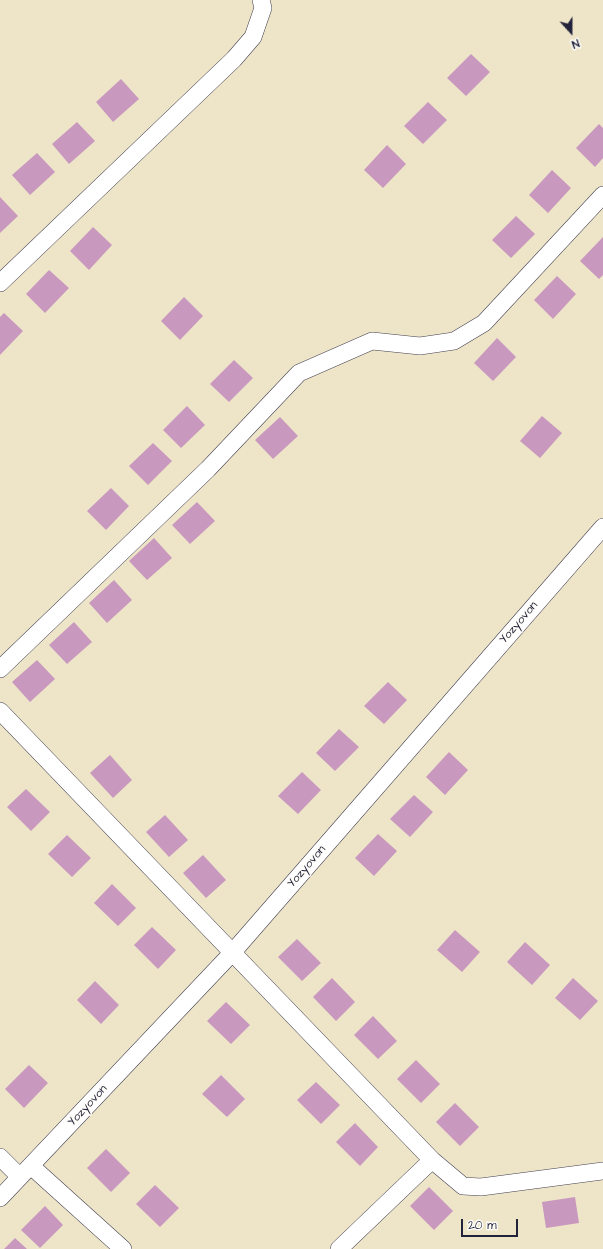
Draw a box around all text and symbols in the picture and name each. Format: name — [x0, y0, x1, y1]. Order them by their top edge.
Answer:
north arrow — [551, 12, 591, 52]
text: N — [570, 35, 581, 52]
street label: Yozyovon — [497, 599, 541, 647]
street label: Yozyovon — [285, 843, 329, 891]
street label: Yozyovon — [65, 1082, 111, 1130]
scale bar — [463, 1211, 520, 1237]
text: 20 m — [468, 1217, 497, 1234]

